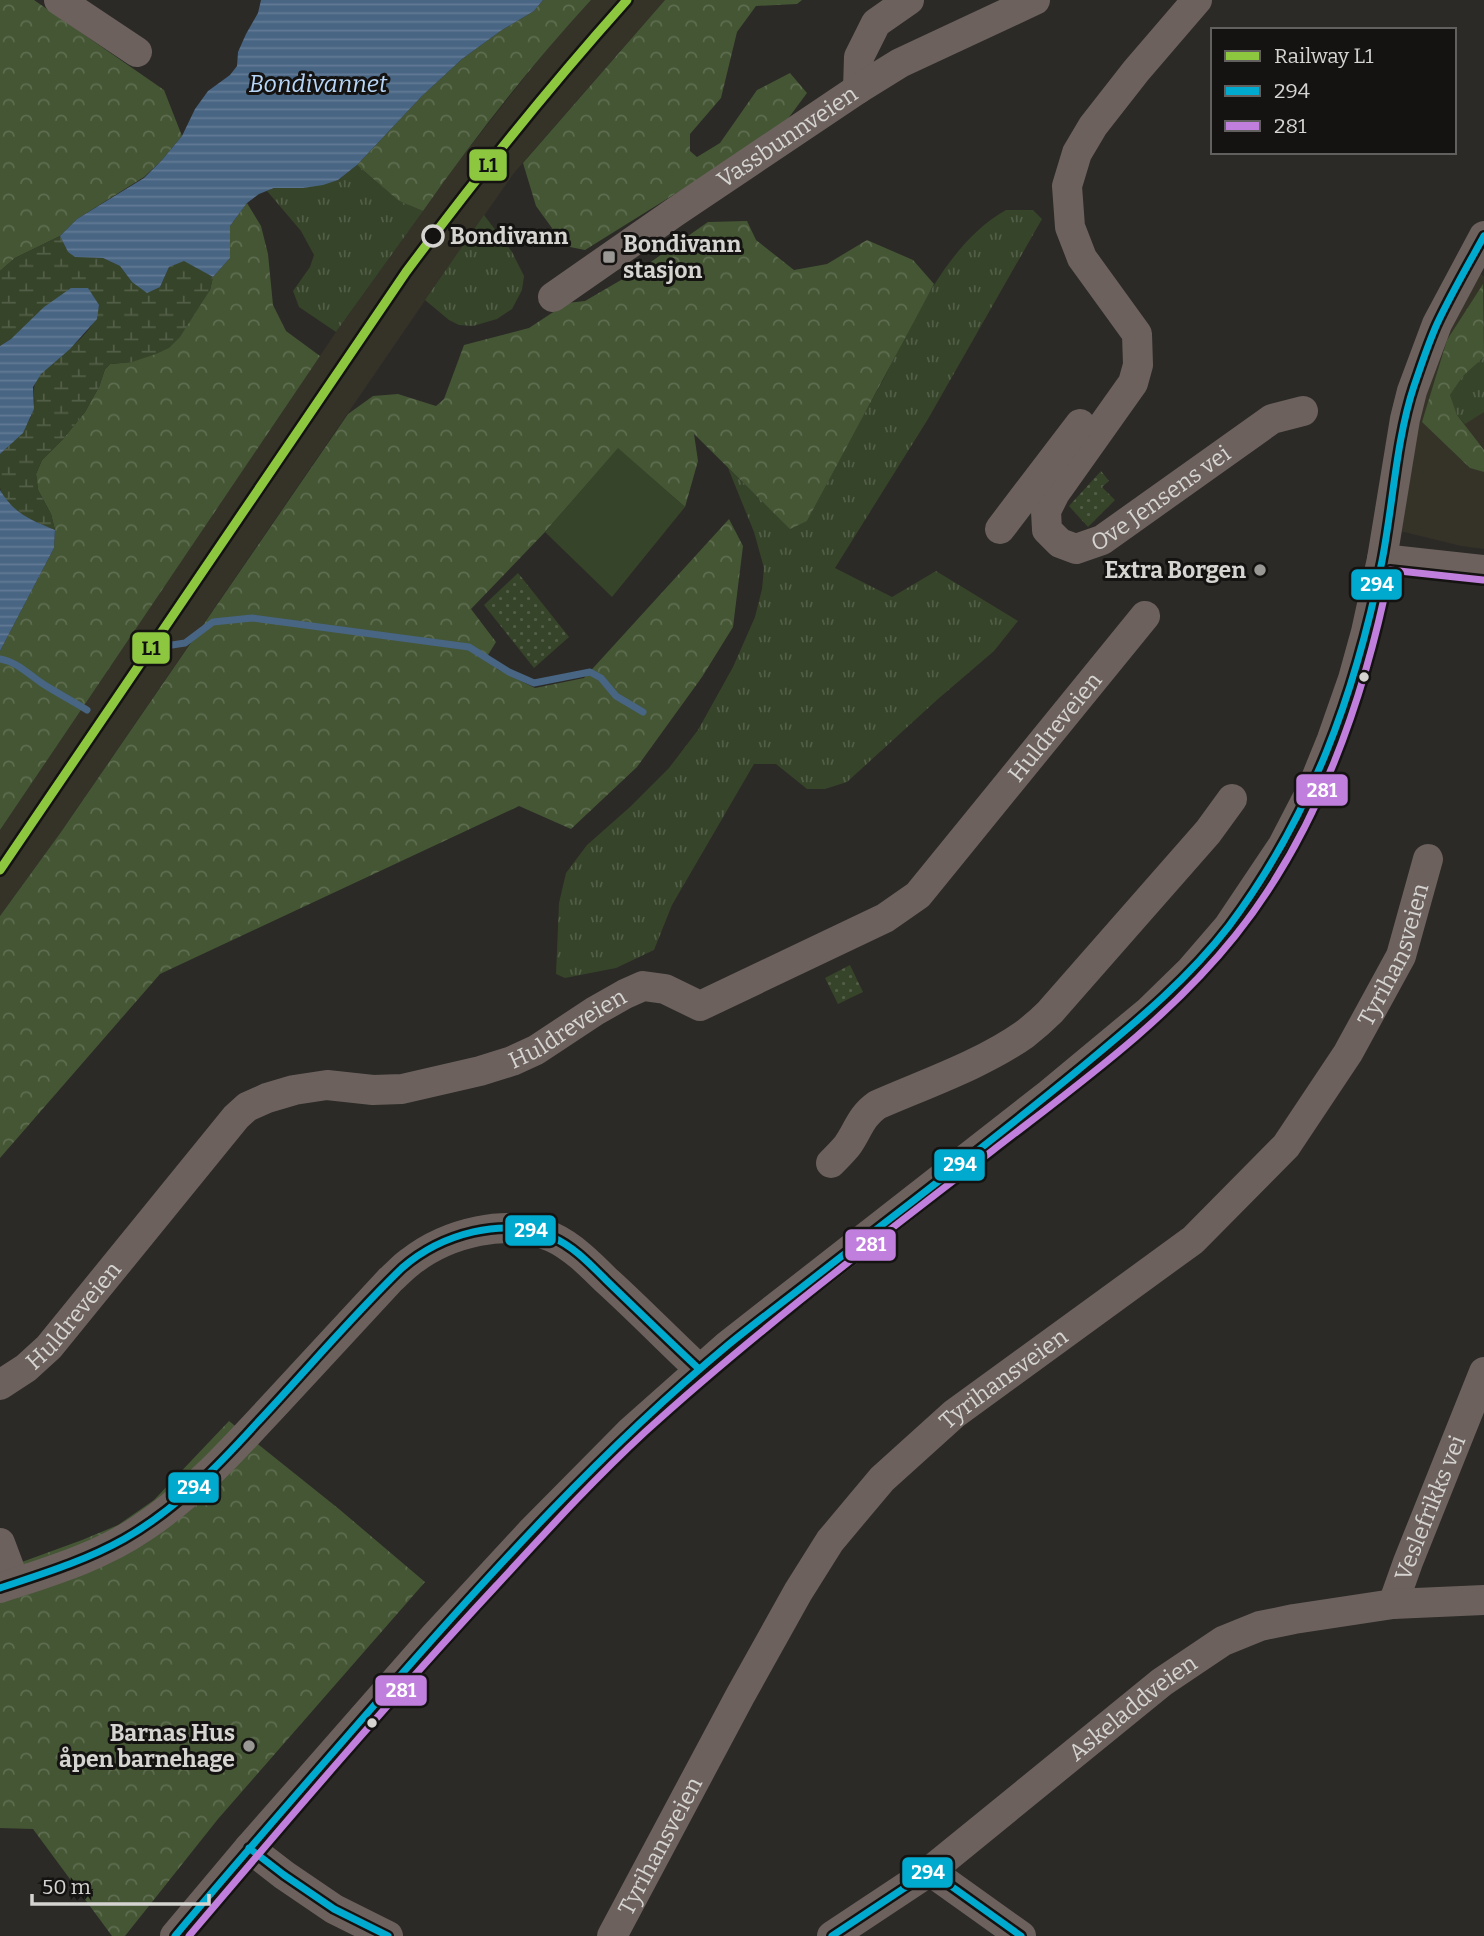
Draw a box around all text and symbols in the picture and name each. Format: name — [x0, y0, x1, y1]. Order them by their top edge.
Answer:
legend — [1211, 28, 1456, 154]
text: Railway L1 — [1274, 43, 1374, 69]
water label: Bondivannet — [249, 70, 388, 98]
text: 294 — [1274, 78, 1310, 104]
street label: Vassbunnveien — [712, 79, 863, 194]
text: 281 — [1274, 113, 1307, 139]
line badge: L1 — [468, 148, 508, 182]
text: L1 — [479, 154, 498, 177]
place label: Bondivann — [450, 222, 568, 250]
marker: Bondivann — [422, 225, 444, 247]
place label: Bondivann stasjon — [623, 230, 741, 284]
marker: Bondivann stasjon — [601, 249, 617, 265]
street label: Ove Jensens vei — [1087, 439, 1236, 557]
place label: Extra Borgen — [1105, 556, 1246, 584]
marker: Extra Borgen — [1252, 562, 1268, 578]
line badge: 294 — [1350, 568, 1403, 601]
text: 294 — [1360, 573, 1394, 596]
line badge: L1 — [131, 631, 171, 665]
text: L1 — [142, 637, 161, 660]
street label: Huldreveien — [1002, 666, 1108, 787]
unlabelled marker — [1357, 670, 1371, 684]
line badge: 281 — [1295, 773, 1349, 807]
text: 281 — [1307, 779, 1338, 802]
street label: Tyrihansveien — [1352, 880, 1435, 1031]
street label: Huldreveien — [504, 982, 631, 1075]
line badge: 294 — [933, 1148, 986, 1182]
text: 294 — [943, 1153, 977, 1176]
line badge: 294 — [504, 1214, 557, 1247]
text: 294 — [514, 1219, 548, 1242]
line badge: 281 — [844, 1228, 897, 1262]
text: 281 — [856, 1233, 887, 1256]
street label: Huldreveien — [20, 1255, 127, 1375]
street label: Tyrihansveien — [933, 1322, 1073, 1435]
street label: Veslefrikks vei — [1389, 1431, 1471, 1584]
line badge: 294 — [167, 1471, 220, 1504]
text: 294 — [177, 1476, 211, 1499]
street label: Askeladdveien — [1063, 1648, 1203, 1767]
line badge: 281 — [374, 1674, 428, 1707]
text: 281 — [386, 1679, 417, 1702]
unlabelled marker — [365, 1716, 379, 1730]
place label: Barnas Hus åpen barnehage — [59, 1719, 235, 1773]
marker: Barnas Hus åpen barnehage — [241, 1738, 257, 1754]
street label: Tyrihansveien — [612, 1772, 708, 1920]
line badge: 294 — [901, 1856, 954, 1889]
text: 294 — [911, 1861, 945, 1884]
scale bar — [32, 1862, 208, 1906]
text: 50 m — [42, 1874, 91, 1900]

